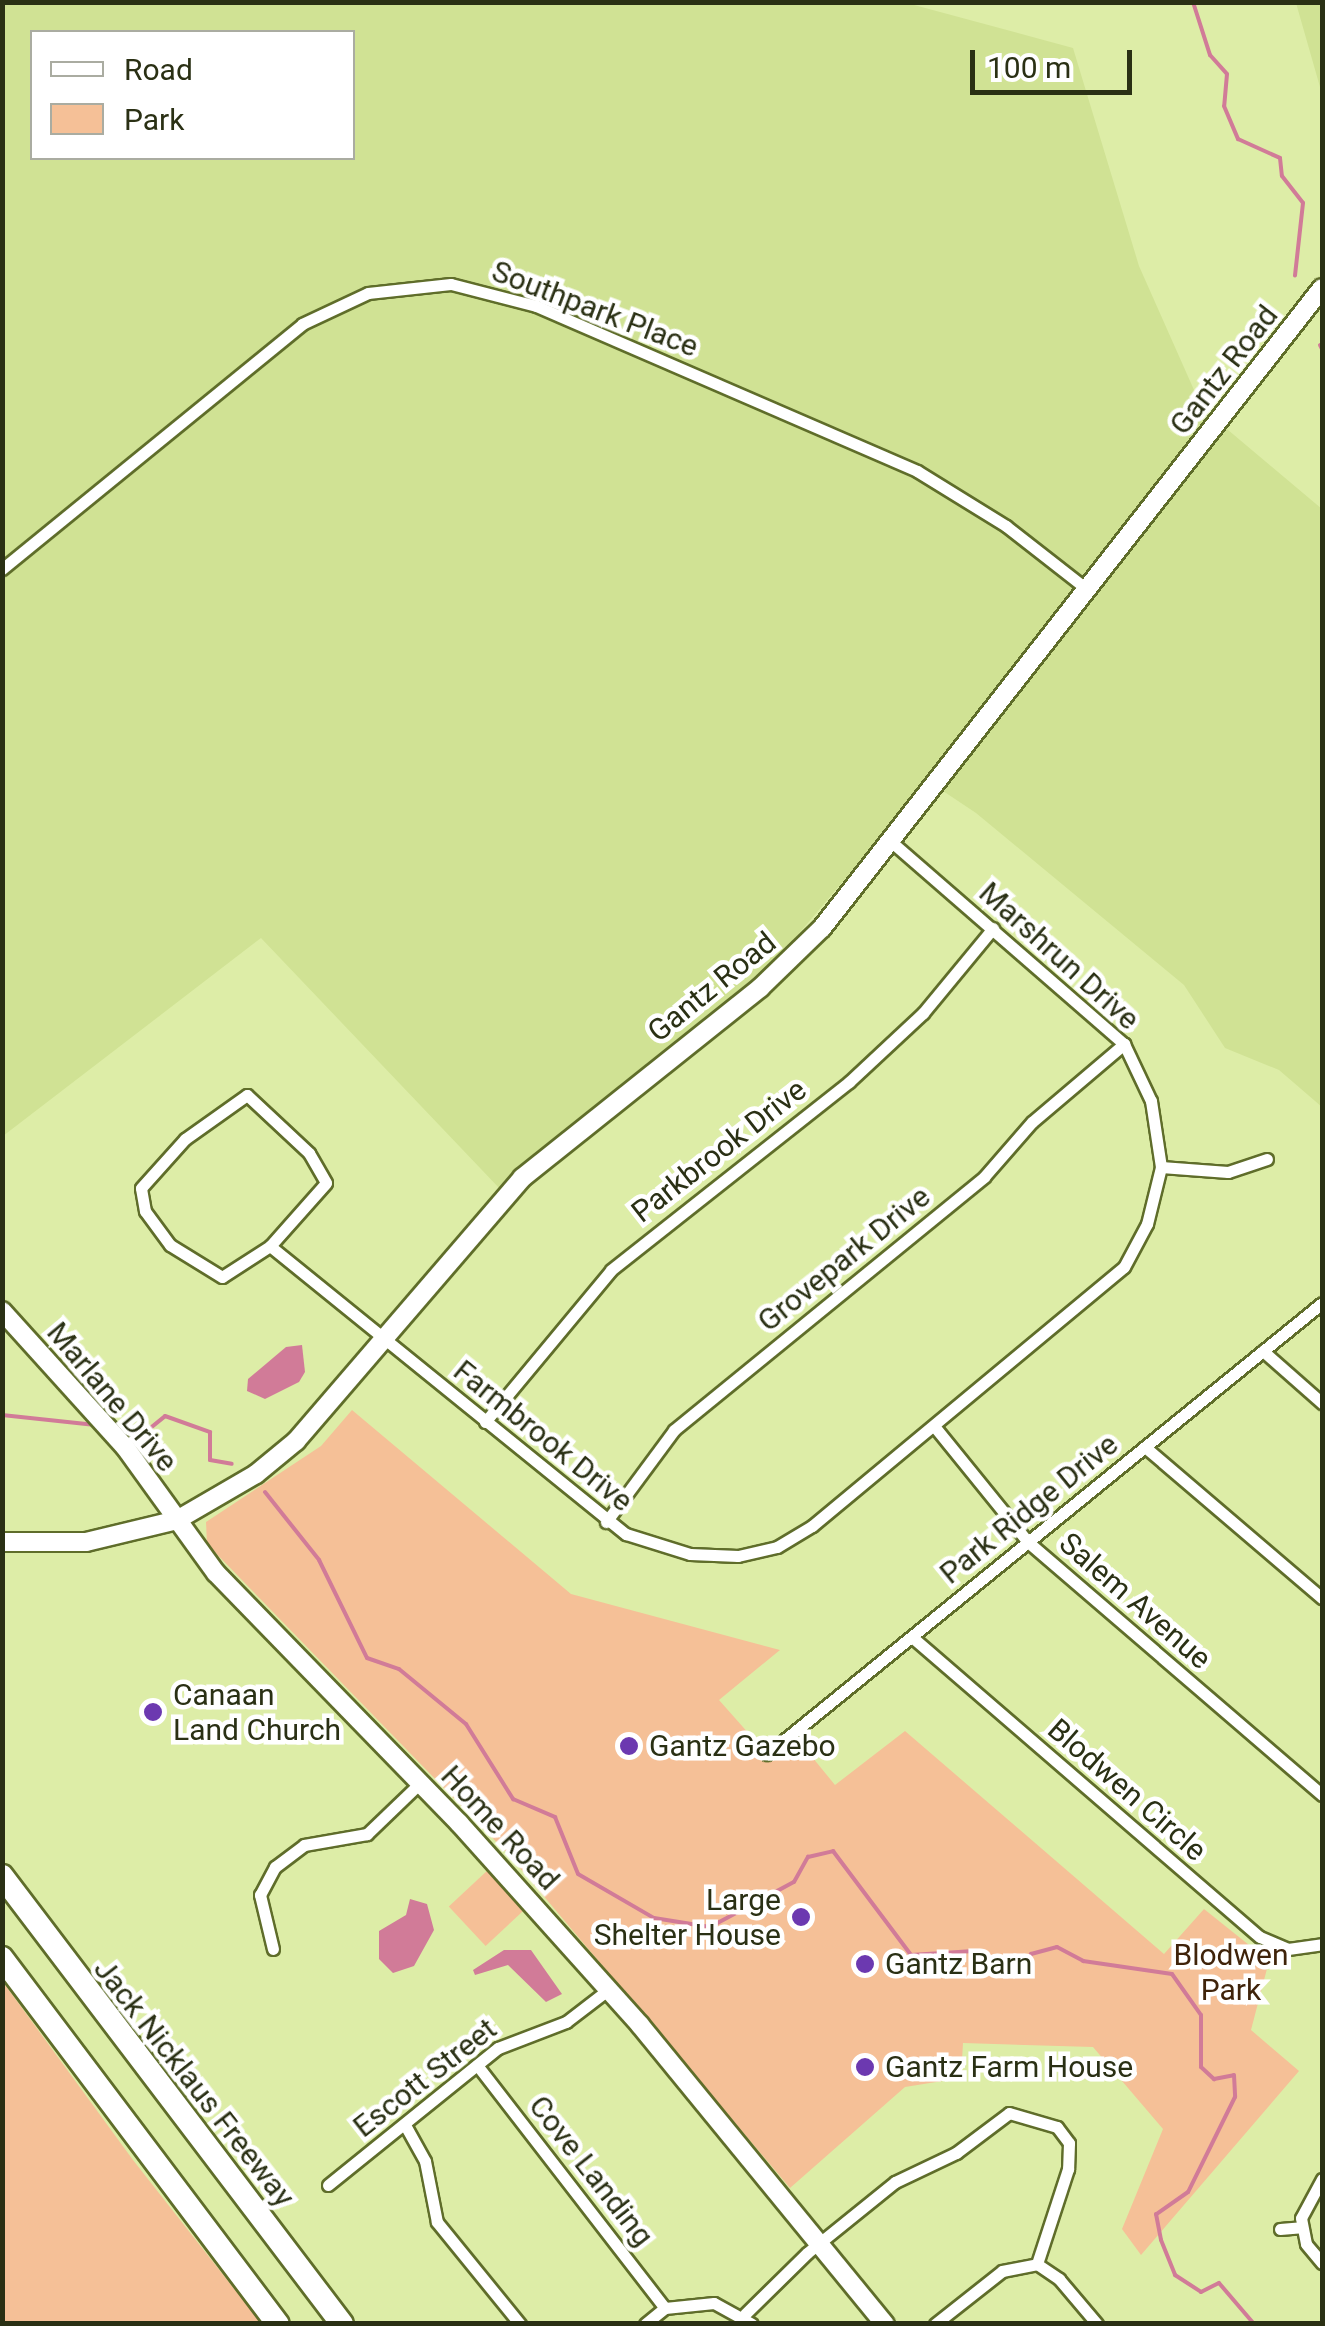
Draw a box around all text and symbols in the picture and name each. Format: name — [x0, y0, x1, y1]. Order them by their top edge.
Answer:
legend — [30, 30, 355, 160]
scale bar — [975, 30, 1138, 92]
text: 100 m — [987, 50, 1071, 85]
text: Road — [124, 52, 193, 87]
text: Park — [124, 102, 184, 137]
street label: Southpark Place — [487, 253, 703, 365]
street label: Gantz Road — [1162, 298, 1286, 442]
street label: Marshrun Drive — [972, 875, 1146, 1037]
street label: Gantz Road — [641, 924, 783, 1050]
street label: Parkbrook Drive — [625, 1072, 813, 1230]
street label: Grovepark Drive — [751, 1179, 937, 1339]
street label: Marlane Drive — [39, 1315, 185, 1479]
street label: Farmbrook Drive — [446, 1353, 640, 1519]
street label: Park Ridge Drive — [933, 1426, 1125, 1592]
street label: Salem Avenue — [1052, 1525, 1218, 1677]
place label: Canaan Land Church — [173, 1677, 341, 1748]
marker: Canaan Land Church — [142, 1701, 164, 1723]
street label: Blodwen Circle — [1040, 1711, 1214, 1869]
place label: Gantz Gazebo — [649, 1728, 836, 1764]
marker: Gantz Gazebo — [618, 1735, 640, 1757]
street label: Home Road — [433, 1758, 567, 1898]
place label: Large Shelter House — [594, 1882, 781, 1952]
marker: Large Shelter House — [790, 1906, 812, 1928]
park label: Blodwen Park — [1173, 1937, 1289, 2008]
place label: Gantz Barn — [885, 1946, 1032, 1982]
street label: Jack Nicklaus Freeway — [86, 1952, 302, 2214]
marker: Gantz Barn — [854, 1953, 876, 1975]
street label: Escott Street — [346, 2011, 504, 2145]
place label: Gantz Farm House — [885, 2049, 1133, 2085]
marker: Gantz Farm House — [854, 2056, 876, 2078]
street label: Cove Landing — [521, 2089, 661, 2253]

